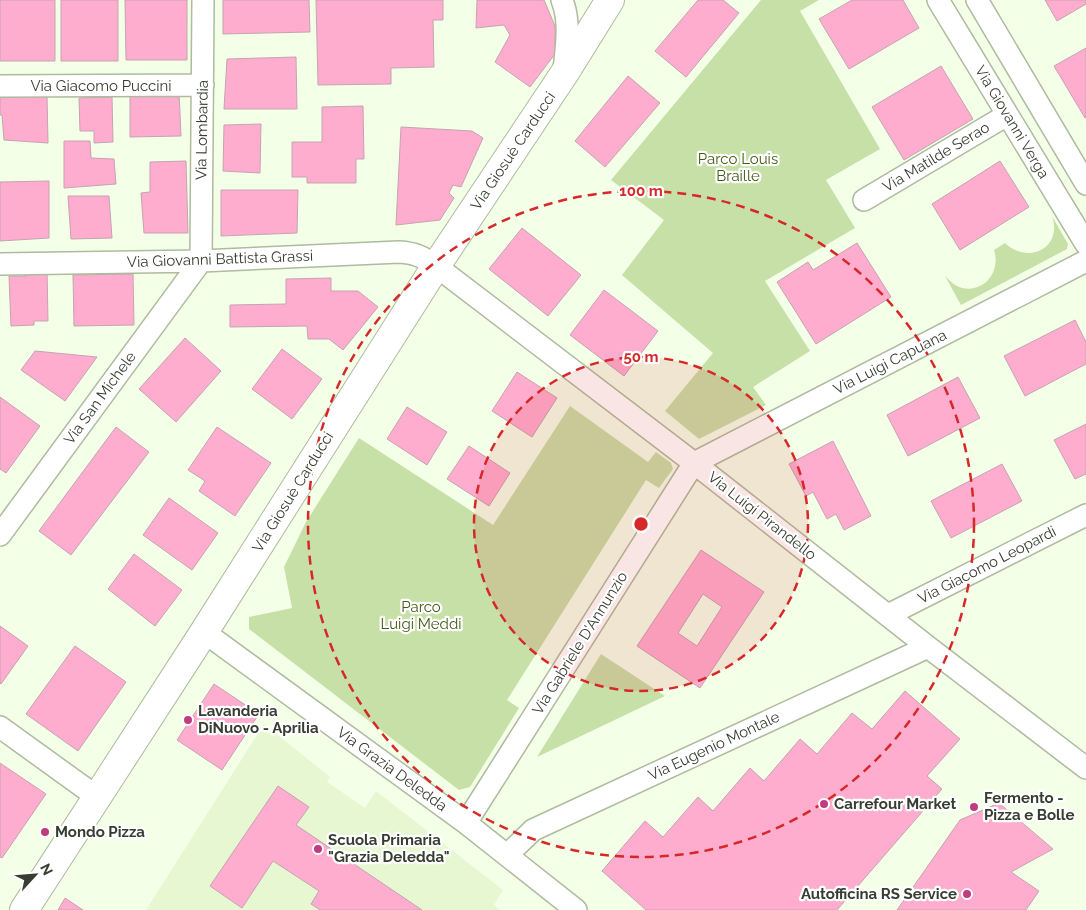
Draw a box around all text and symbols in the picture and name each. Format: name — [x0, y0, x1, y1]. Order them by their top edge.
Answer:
street label: Via Giovanni Verga — [971, 62, 1053, 182]
street label: Via Giacomo Puccini — [30, 77, 172, 95]
street label: Via Lombardia — [192, 80, 212, 180]
street label: Via Giosuè Carducci — [467, 89, 559, 213]
street label: Via Matilde Serao — [879, 118, 993, 196]
park label: Parco Louis Braille — [698, 150, 778, 185]
text: 100 m — [619, 182, 663, 200]
street label: Via Giovanni Battista Grassi — [127, 247, 313, 271]
street label: Via Luigi Capuana — [830, 326, 950, 398]
street label: Via San Michele — [60, 348, 140, 448]
text: 50 m — [623, 348, 659, 366]
street label: Via Giosuè Carducci — [249, 428, 337, 556]
street label: Via Luigi Pirandello — [704, 468, 820, 564]
centre of rings — [632, 515, 650, 533]
street label: Via Giacomo Leopardi — [915, 522, 1059, 608]
street label: Via Gabriele D'Annunzio — [529, 568, 631, 718]
park label: Parco Luigi Meddi — [380, 598, 462, 633]
place label: Lavanderia DiNuovo - Aprilia — [198, 702, 319, 737]
street label: Via Eugenio Montale — [645, 708, 783, 784]
marker: Lavanderia DiNuovo - Aprilia — [182, 714, 194, 726]
street label: Via Grazia Deledda — [334, 723, 450, 815]
place label: Fermento - Pizza e Bolle — [984, 789, 1075, 824]
place label: Carrefour Market — [834, 795, 956, 813]
marker: Carrefour Market — [818, 798, 830, 810]
marker: Fermento - Pizza e Bolle — [968, 801, 980, 813]
place label: Mondo Pizza — [55, 823, 145, 841]
marker: Mondo Pizza — [39, 826, 51, 838]
place label: Scuola Primaria "Grazia Deledda" — [328, 831, 450, 866]
marker: Scuola Primaria "Grazia Deledda" — [312, 843, 324, 855]
north arrow — [10, 850, 60, 900]
text: N — [37, 861, 56, 878]
place label: Autofficina RS Service — [801, 885, 957, 903]
marker: Autofficina RS Service — [961, 888, 973, 900]

